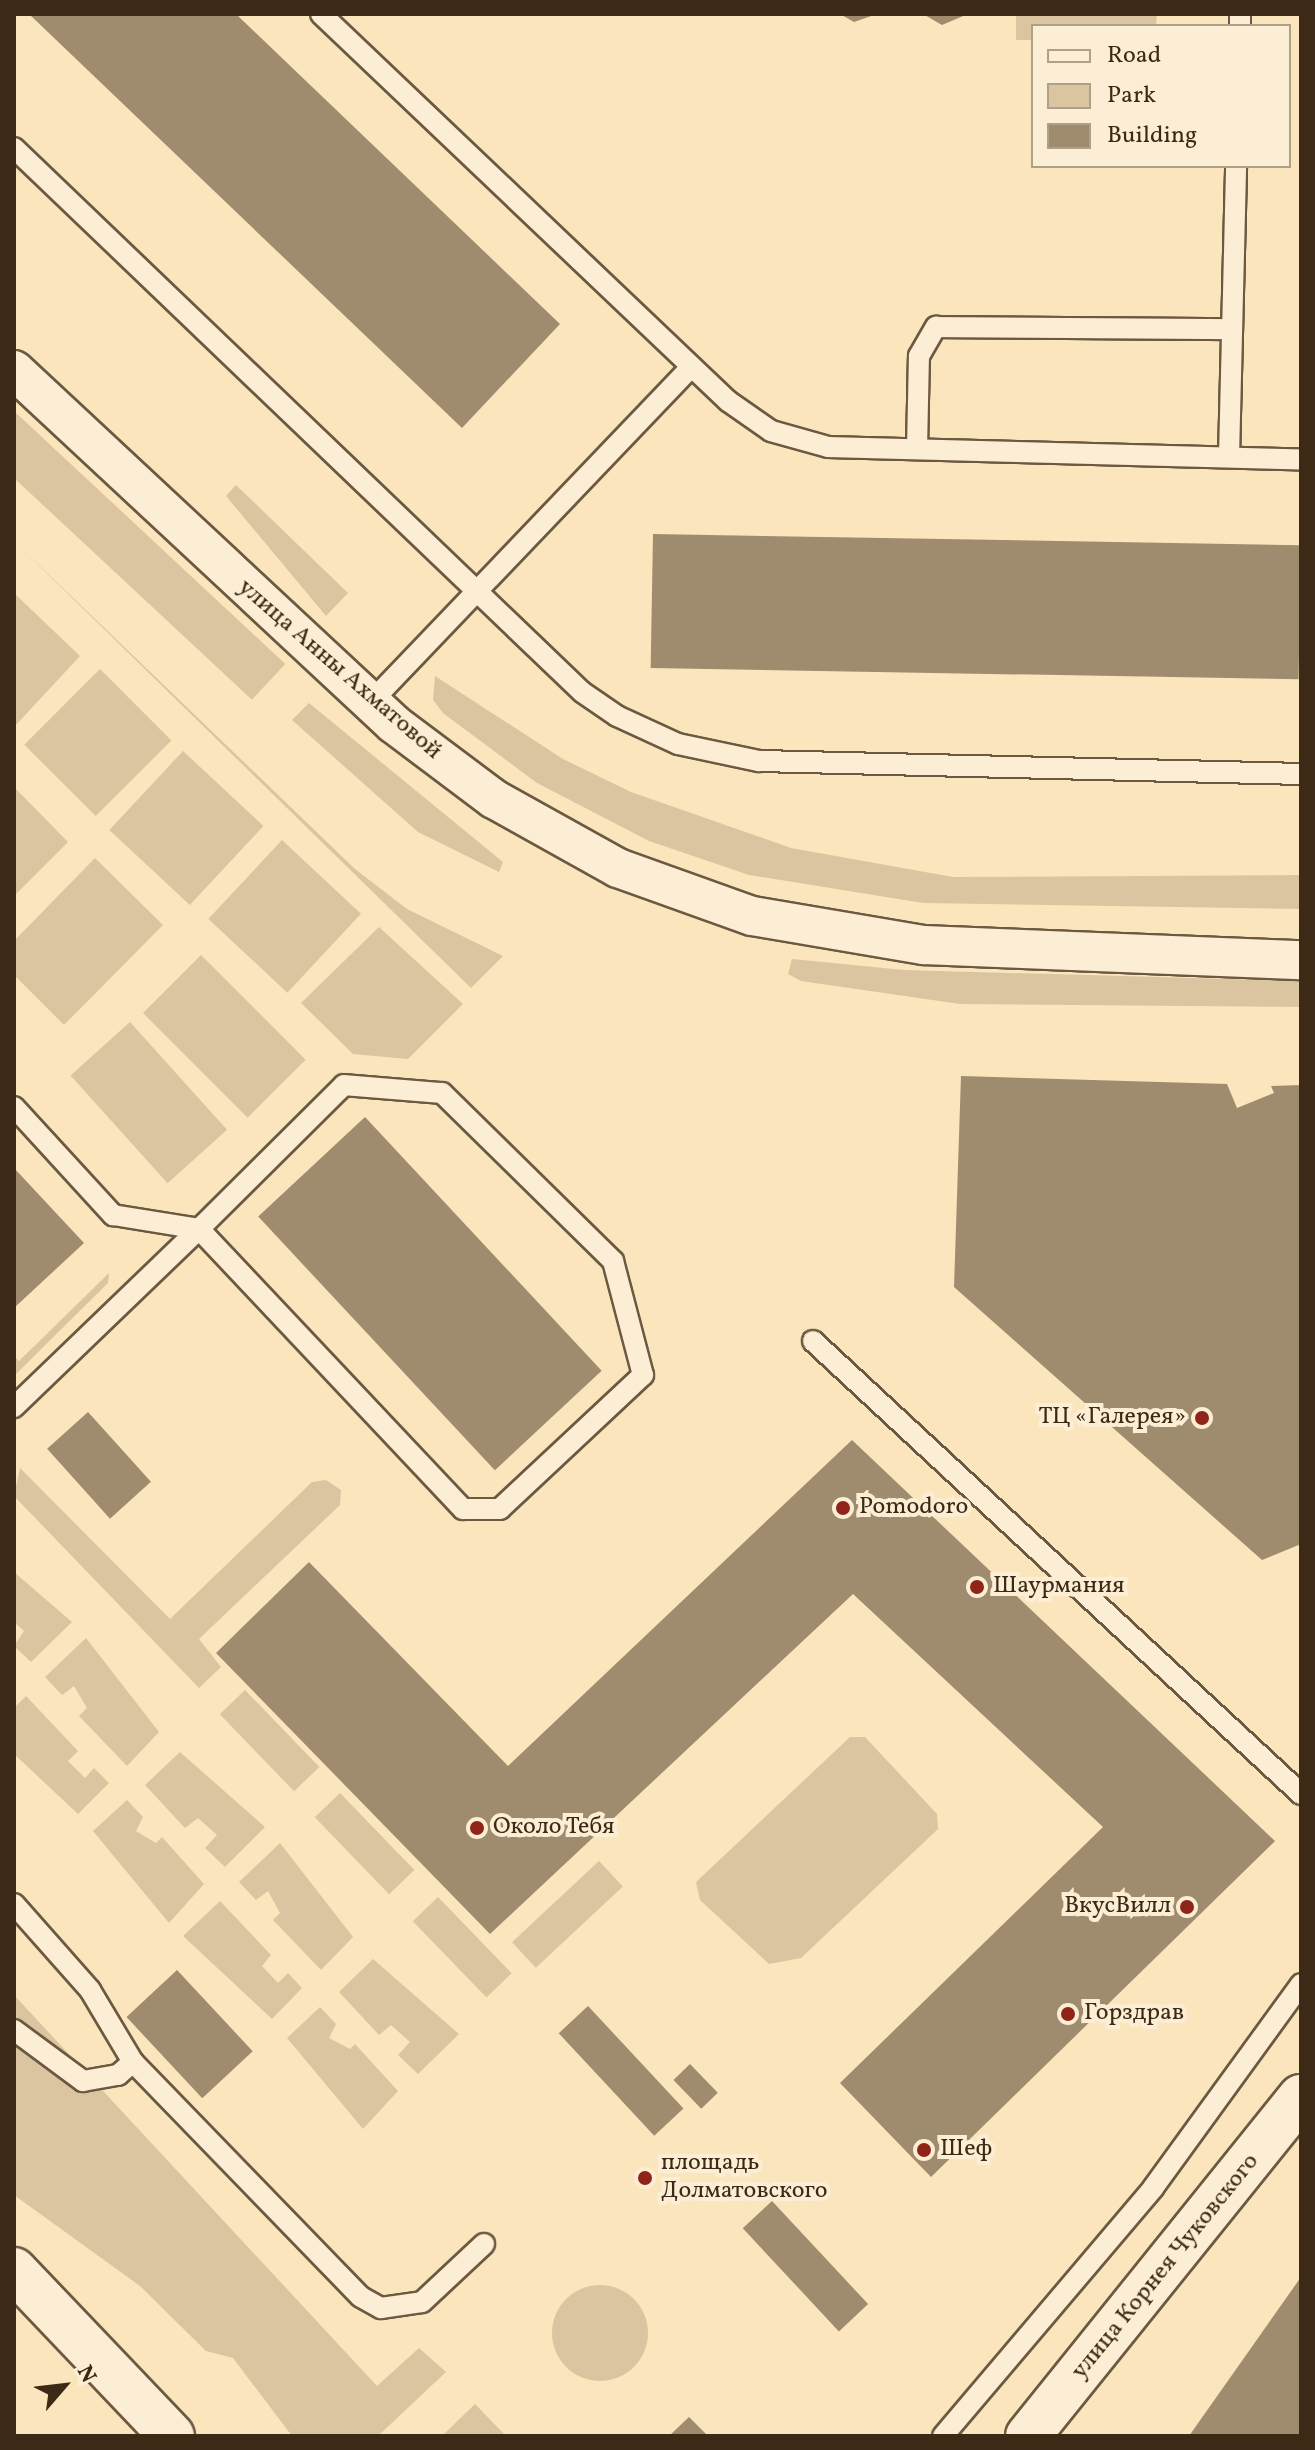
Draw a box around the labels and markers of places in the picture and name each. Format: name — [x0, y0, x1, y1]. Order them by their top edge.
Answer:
place label: ТЦ «Галерея» — [1038, 1404, 1186, 1432]
marker: ТЦ «Галерея» — [1193, 1409, 1211, 1427]
place label: Pomodoro — [859, 1494, 968, 1522]
marker: Pomodoro — [834, 1499, 852, 1517]
place label: Шаурмания — [993, 1573, 1124, 1601]
marker: Шаурмания — [968, 1578, 986, 1596]
place label: Около Тебя — [493, 1814, 615, 1842]
marker: Около Тебя — [468, 1819, 486, 1837]
place label: ВкусВилл — [1064, 1893, 1171, 1921]
marker: ВкусВилл — [1178, 1898, 1196, 1916]
place label: Горздрав — [1084, 2000, 1184, 2028]
marker: Горздрав — [1059, 2005, 1077, 2023]
place label: Шеф — [940, 2136, 992, 2164]
marker: Шеф — [915, 2141, 933, 2159]
place label: площадь Долматовского — [661, 2150, 827, 2206]
marker: площадь Долматовского — [636, 2169, 654, 2187]

